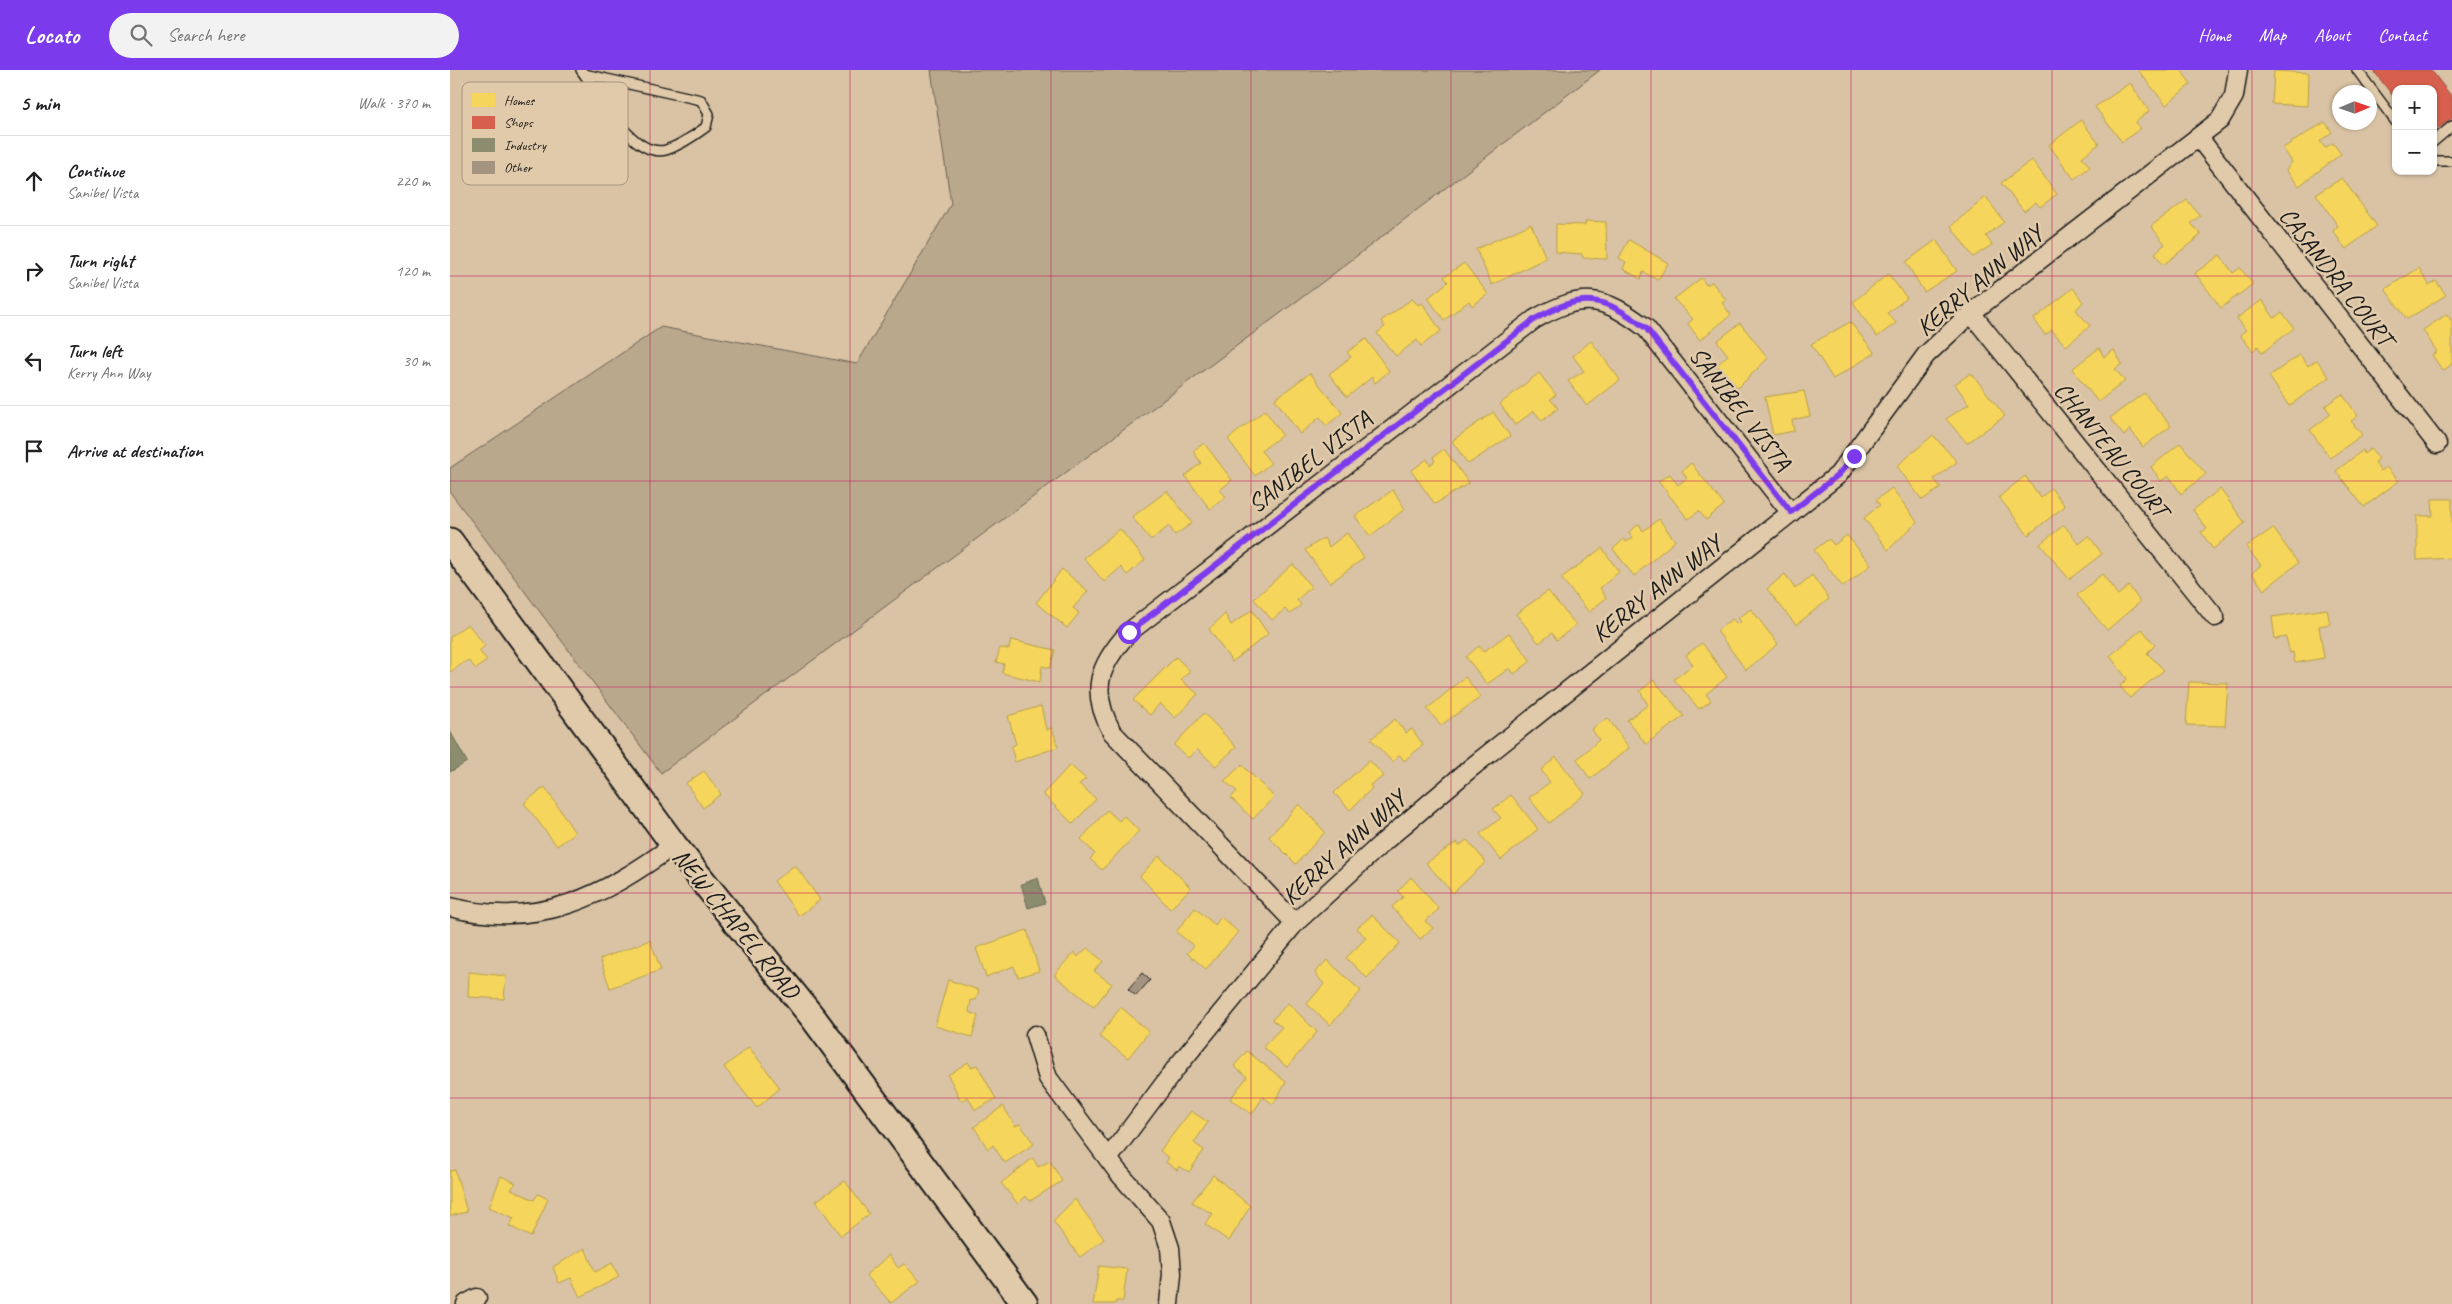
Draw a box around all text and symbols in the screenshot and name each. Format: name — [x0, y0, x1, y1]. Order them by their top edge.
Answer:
search box — [109, 13, 459, 58]
text: Locato — [25, 20, 79, 50]
icon: search — [127, 21, 155, 49]
text: Search here — [167, 23, 245, 47]
text: Home — [2198, 24, 2231, 46]
text: Map — [2259, 24, 2286, 46]
text: About — [2314, 24, 2350, 46]
text: Contact — [2378, 24, 2427, 46]
legend — [462, 82, 628, 185]
north arrow — [2332, 85, 2377, 130]
map controls — [2392, 85, 2437, 175]
button: + — [2392, 85, 2437, 130]
text: 5 min — [20, 90, 60, 116]
text: Homes — [504, 92, 535, 109]
text: Walk · 370 m — [358, 93, 430, 113]
text: Shops — [504, 114, 534, 131]
button: − — [2392, 130, 2437, 175]
text: Industry — [504, 137, 547, 154]
text: Continue — [67, 159, 124, 183]
text: Other — [504, 159, 533, 176]
icon: ahead — [20, 167, 48, 195]
text: 220 m — [396, 171, 430, 191]
text: Sanibel Vista — [67, 183, 139, 203]
street label: CASANDRA COURT — [2272, 201, 2404, 358]
street label: KERRY ANN WAY — [1909, 216, 2052, 343]
text: Turn right — [67, 249, 134, 273]
icon: right — [20, 257, 48, 285]
text: 120 m — [396, 261, 430, 281]
text: Sanibel Vista — [67, 273, 139, 293]
text: Turn left — [67, 339, 122, 363]
street label: SANIBEL VISTA — [1682, 340, 1799, 477]
icon: left — [20, 347, 48, 375]
text: 30 m — [403, 351, 430, 371]
text: Kerry Ann Way — [67, 363, 151, 383]
street label: CHANTEAU COURT — [2047, 375, 2179, 528]
street label: SANIBEL VISTA — [1241, 403, 1378, 520]
icon: arrive — [20, 437, 48, 465]
text: Arrive at destination — [67, 439, 203, 463]
route end — [1843, 445, 1866, 468]
street label: KERRY ANN WAY — [1585, 526, 1731, 650]
route start — [1118, 621, 1141, 644]
street label: KERRY ANN WAY — [1275, 781, 1415, 912]
street label: NEW CHAPEL ROAD — [666, 842, 808, 1007]

